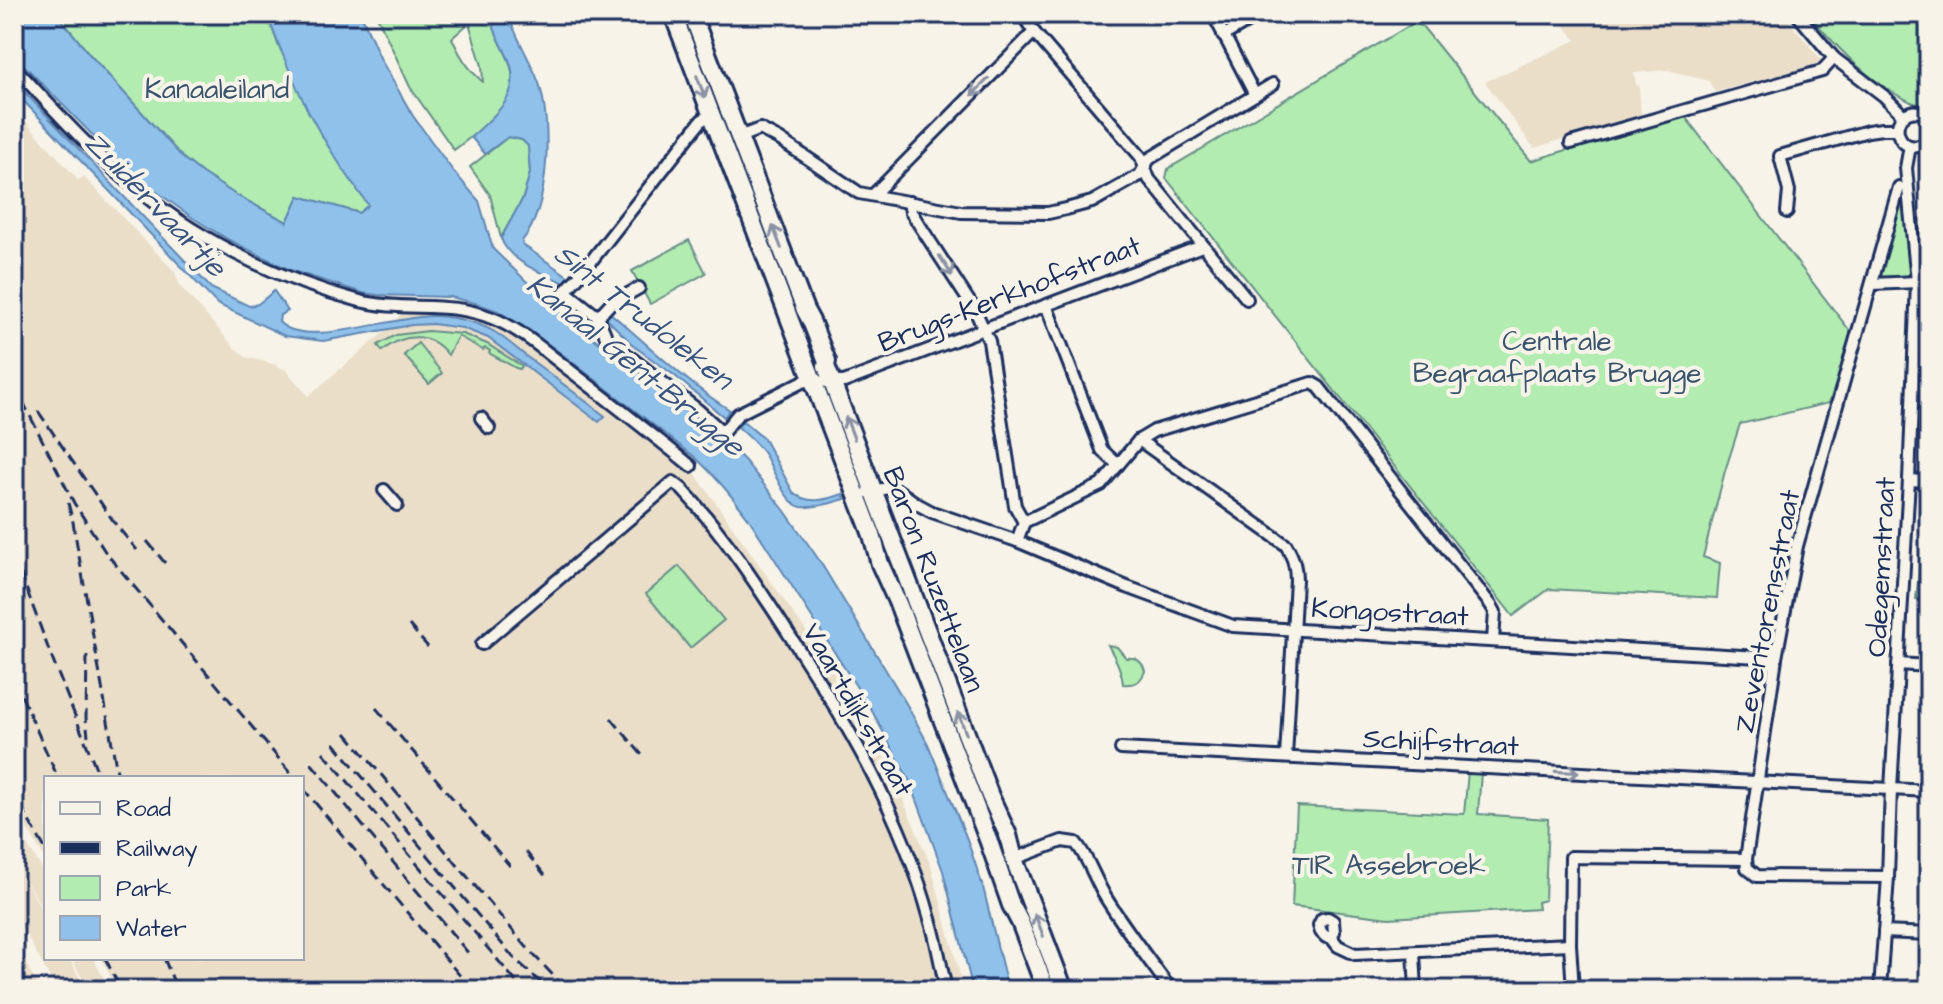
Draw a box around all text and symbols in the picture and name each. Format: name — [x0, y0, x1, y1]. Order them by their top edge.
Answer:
park label: Kanaaleiland — [145, 70, 289, 109]
one-way arrow — [695, 74, 709, 99]
one-way arrow — [970, 77, 989, 97]
water label: Zuidervaartje — [75, 123, 237, 288]
one-way arrow — [769, 225, 783, 250]
street label: Brugs-Kerkhofstraat — [873, 226, 1147, 363]
water label: Sint Trudoleken — [545, 234, 744, 402]
one-way arrow — [937, 254, 954, 276]
water label: Kanaal Gent-Brugge — [517, 265, 755, 469]
park label: Centrale Begraafplaats Brugge — [1413, 322, 1701, 394]
one-way arrow — [842, 416, 856, 441]
street label: Baron Ruzettelaan — [873, 461, 995, 698]
street label: Odegemstraat — [1857, 475, 1907, 658]
street label: Zeventorensstraat — [1725, 486, 1810, 736]
street label: Kongostraat — [1310, 589, 1470, 637]
street label: Vaartdijkstraat — [792, 616, 923, 804]
one-way arrow — [954, 711, 968, 736]
street label: Schijfstraat — [1362, 719, 1521, 766]
one-way arrow — [1553, 764, 1580, 779]
legend — [44, 776, 304, 960]
text: Road — [116, 792, 171, 826]
text: Railway — [116, 832, 198, 867]
park label: TIR Assebroek — [1292, 846, 1486, 885]
text: Park — [116, 872, 172, 906]
text: Water — [116, 912, 187, 946]
one-way arrow — [1031, 913, 1045, 938]

